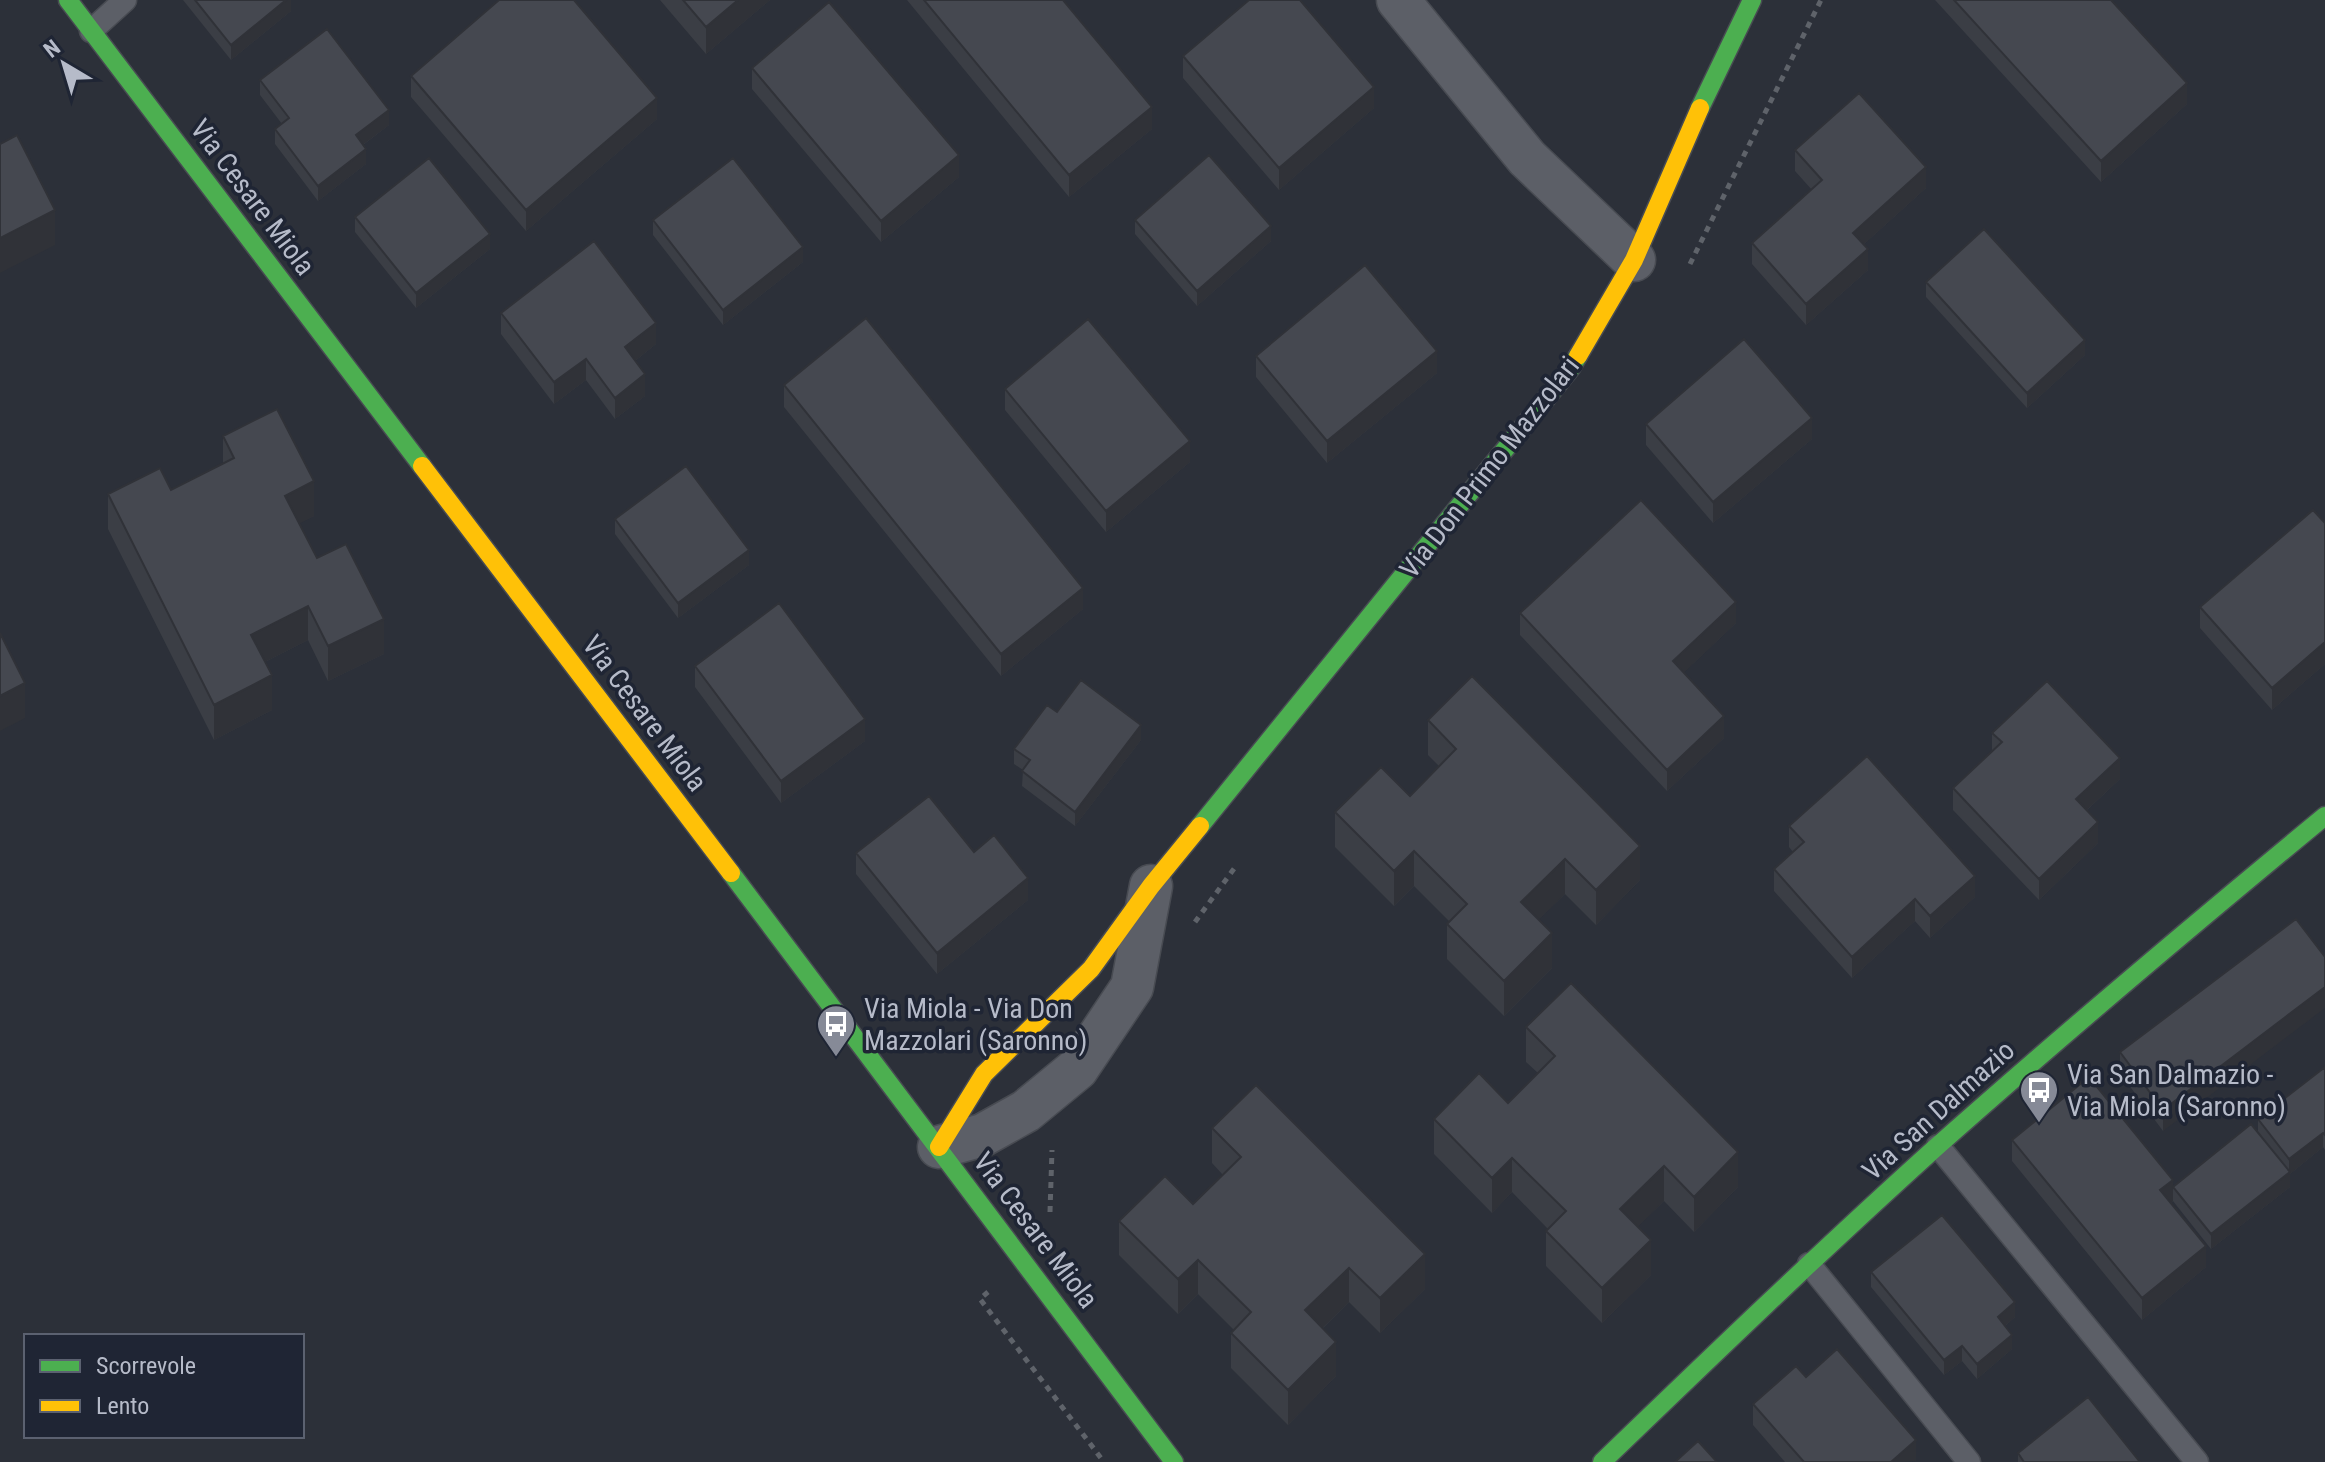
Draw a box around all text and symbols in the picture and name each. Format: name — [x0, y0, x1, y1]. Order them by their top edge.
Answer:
north arrow — [24, 24, 104, 104]
text: N — [39, 35, 65, 63]
street label: Via Cesare Miola — [183, 113, 322, 282]
street label: Via Don Primo Mazzolari — [1393, 350, 1586, 585]
street label: Via Cesare Miola — [575, 629, 714, 798]
place label: Via Miola - Via Don Mazzolari (Saronno) — [864, 992, 1087, 1057]
bus stop icon: Via Miola - Via Don Mazzolari (Saronno) — [815, 1003, 857, 1058]
street label: Via San Dalmazio — [1856, 1034, 2021, 1187]
place label: Via San Dalmazio - Via Miola (Saronno) — [2067, 1058, 2286, 1123]
bus stop icon: Via San Dalmazio - Via Miola (Saronno) — [2018, 1069, 2060, 1124]
street label: Via Cesare Miola — [966, 1146, 1105, 1315]
legend — [24, 1334, 304, 1438]
text: Scorrevole — [96, 1352, 196, 1380]
text: Lento — [96, 1392, 149, 1420]

